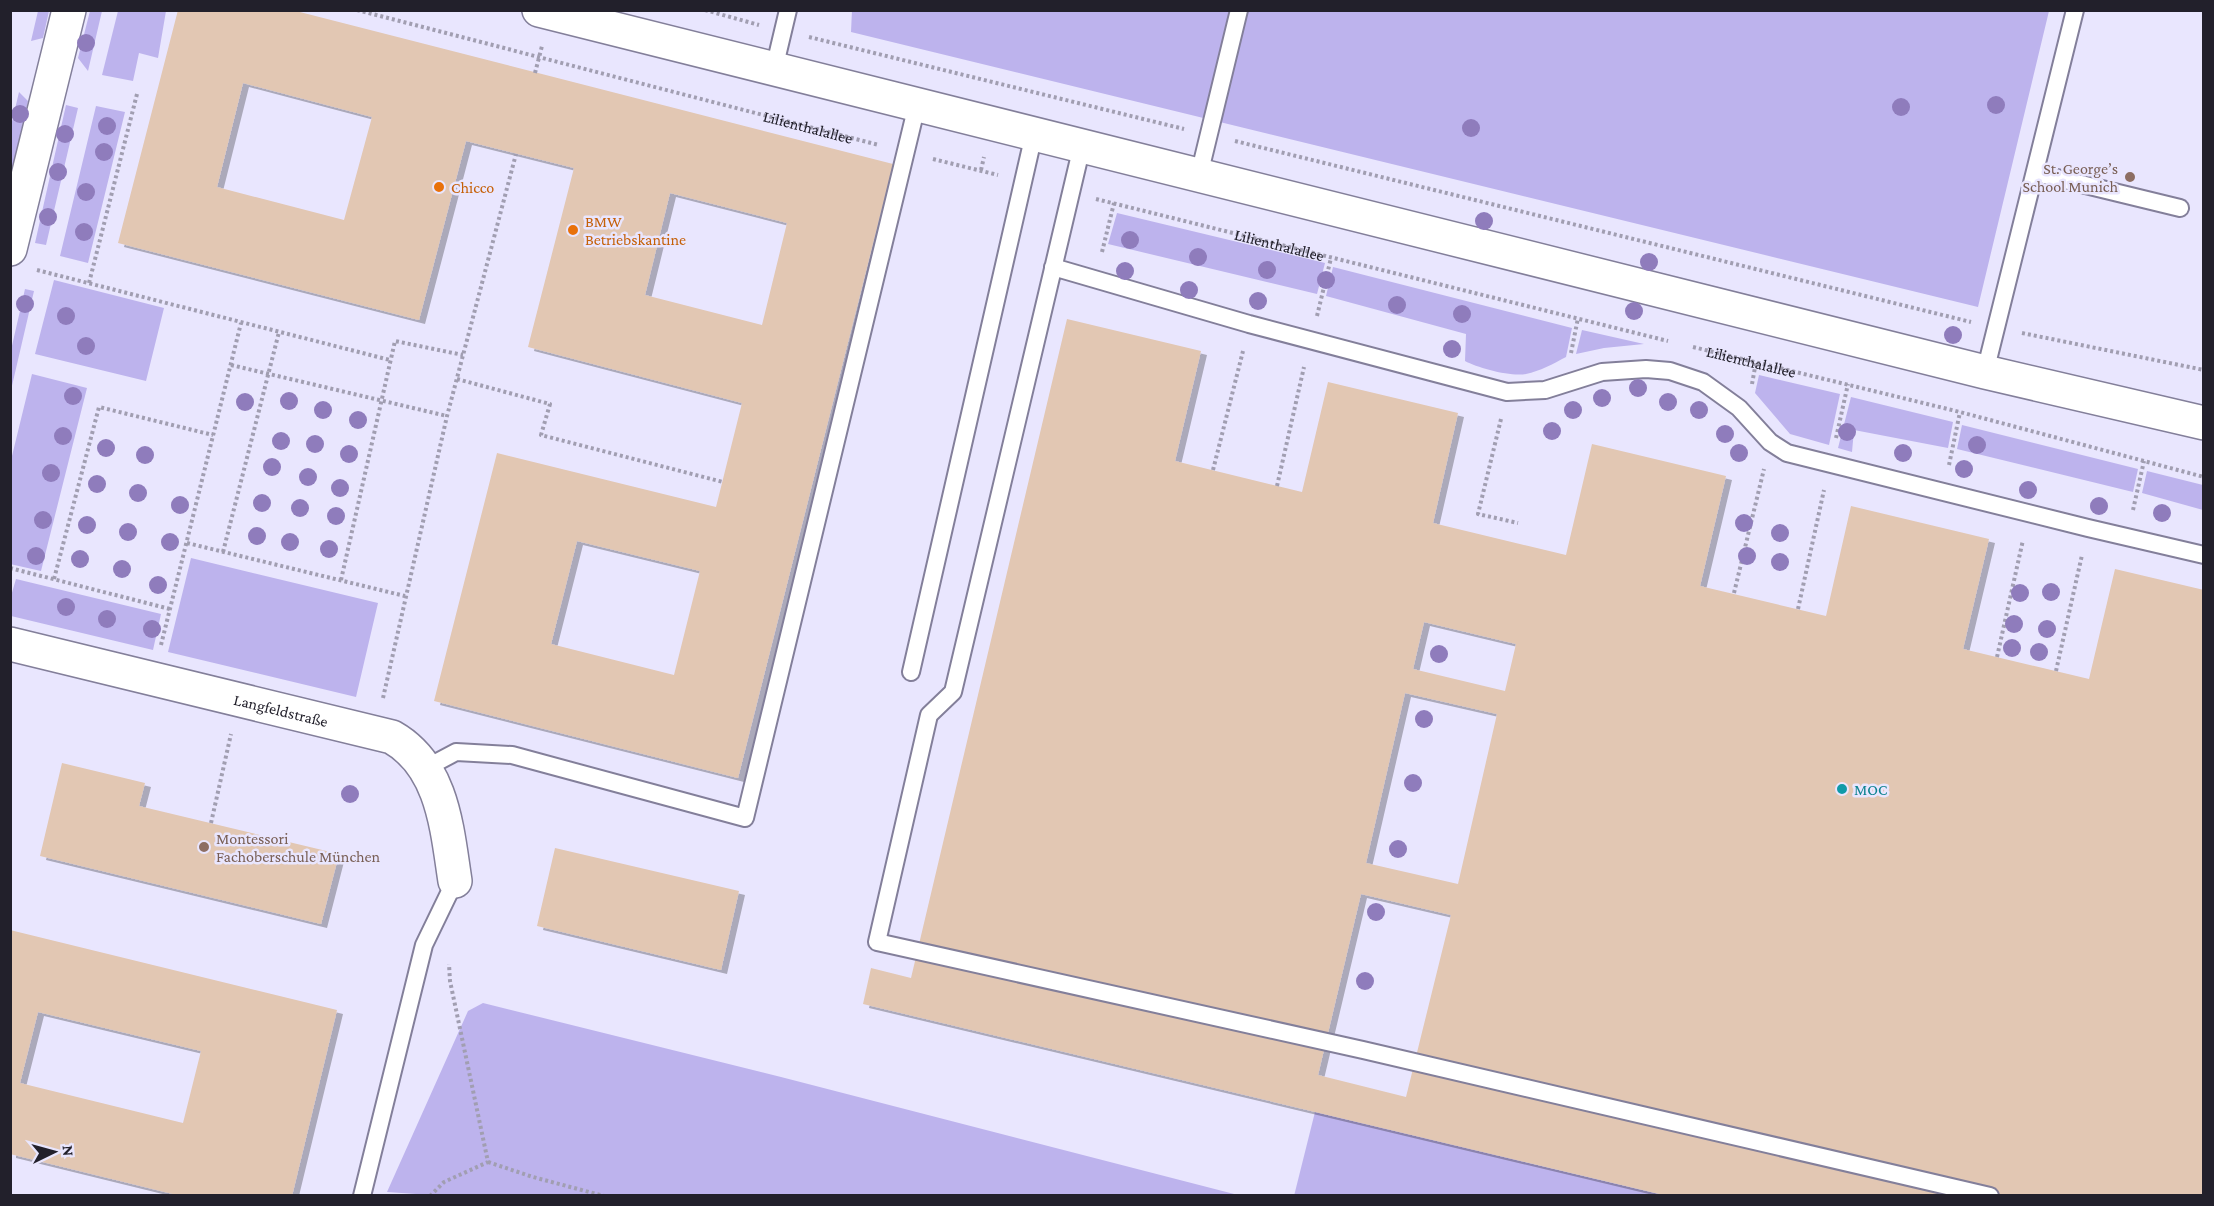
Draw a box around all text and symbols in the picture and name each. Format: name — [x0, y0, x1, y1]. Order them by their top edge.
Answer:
street label: Lilienthalallee — [762, 107, 855, 146]
place label: St. George’s School Munich — [2023, 160, 2118, 195]
marker: St. George’s School Munich — [2123, 170, 2137, 184]
place label: Chicco — [451, 179, 494, 196]
marker: Chicco — [432, 180, 446, 194]
place label: BMW Betriebskantine — [585, 213, 686, 248]
marker: BMW Betriebskantine — [566, 223, 580, 237]
street label: Lilienthalallee — [1233, 225, 1326, 264]
street label: Lilienthalallee — [1705, 342, 1798, 380]
street label: Langfeldstraße — [232, 690, 330, 730]
place label: MOC — [1854, 781, 1887, 798]
marker: MOC — [1835, 782, 1849, 796]
place label: Montessori Fachoberschule München — [216, 830, 381, 865]
marker: Montessori Fachoberschule München — [197, 840, 211, 854]
north arrow — [24, 1122, 84, 1182]
text: N — [60, 1145, 77, 1157]

